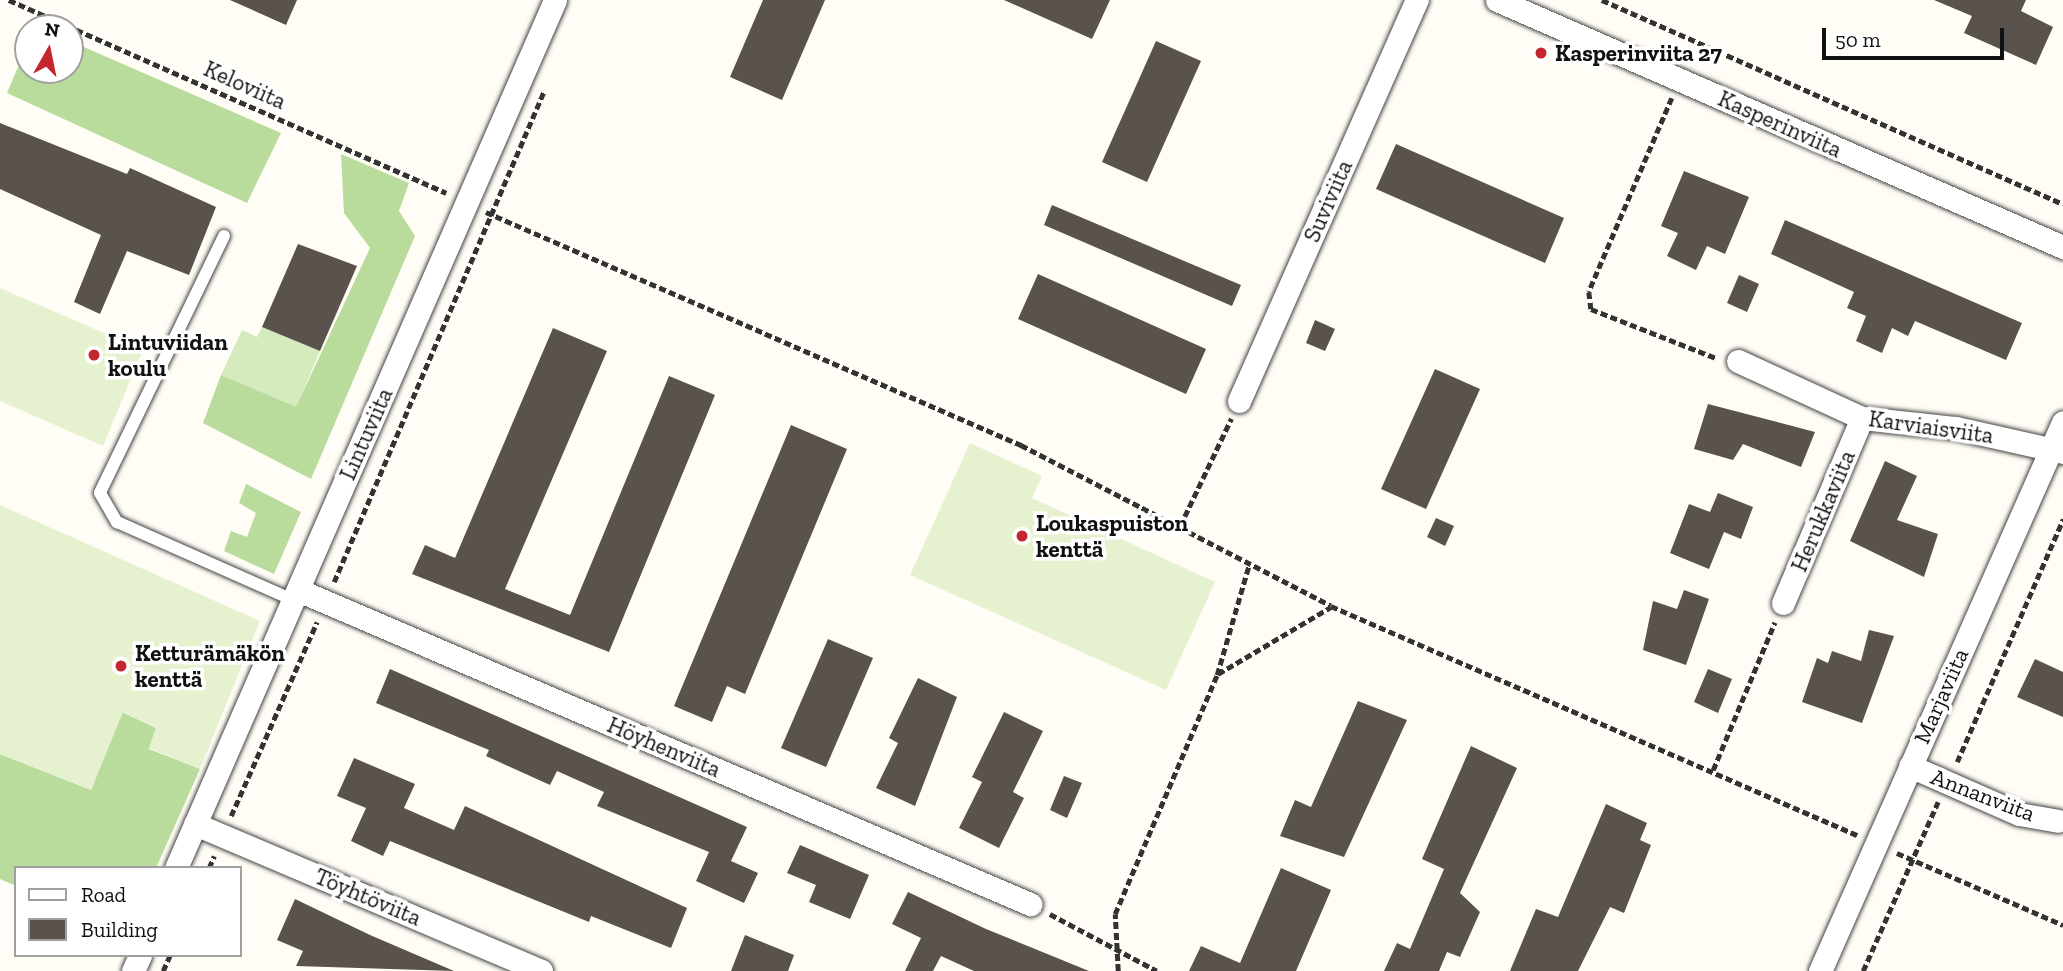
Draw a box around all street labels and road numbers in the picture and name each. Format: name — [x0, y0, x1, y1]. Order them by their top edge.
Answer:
street label: Keloviita — [200, 55, 290, 115]
street label: Kasperinviita — [1714, 84, 1846, 164]
street label: Suviviita — [1298, 156, 1358, 246]
street label: Lintuviita — [334, 384, 398, 484]
street label: Karviaisviita — [1867, 405, 1995, 449]
street label: Herukkaviita — [1785, 446, 1861, 576]
street label: Marjaviita — [1908, 644, 1974, 748]
street label: Höyhenviita — [603, 711, 725, 783]
street label: Annanviita — [1927, 763, 2039, 827]
street label: Töyhtöviita — [311, 862, 425, 932]

